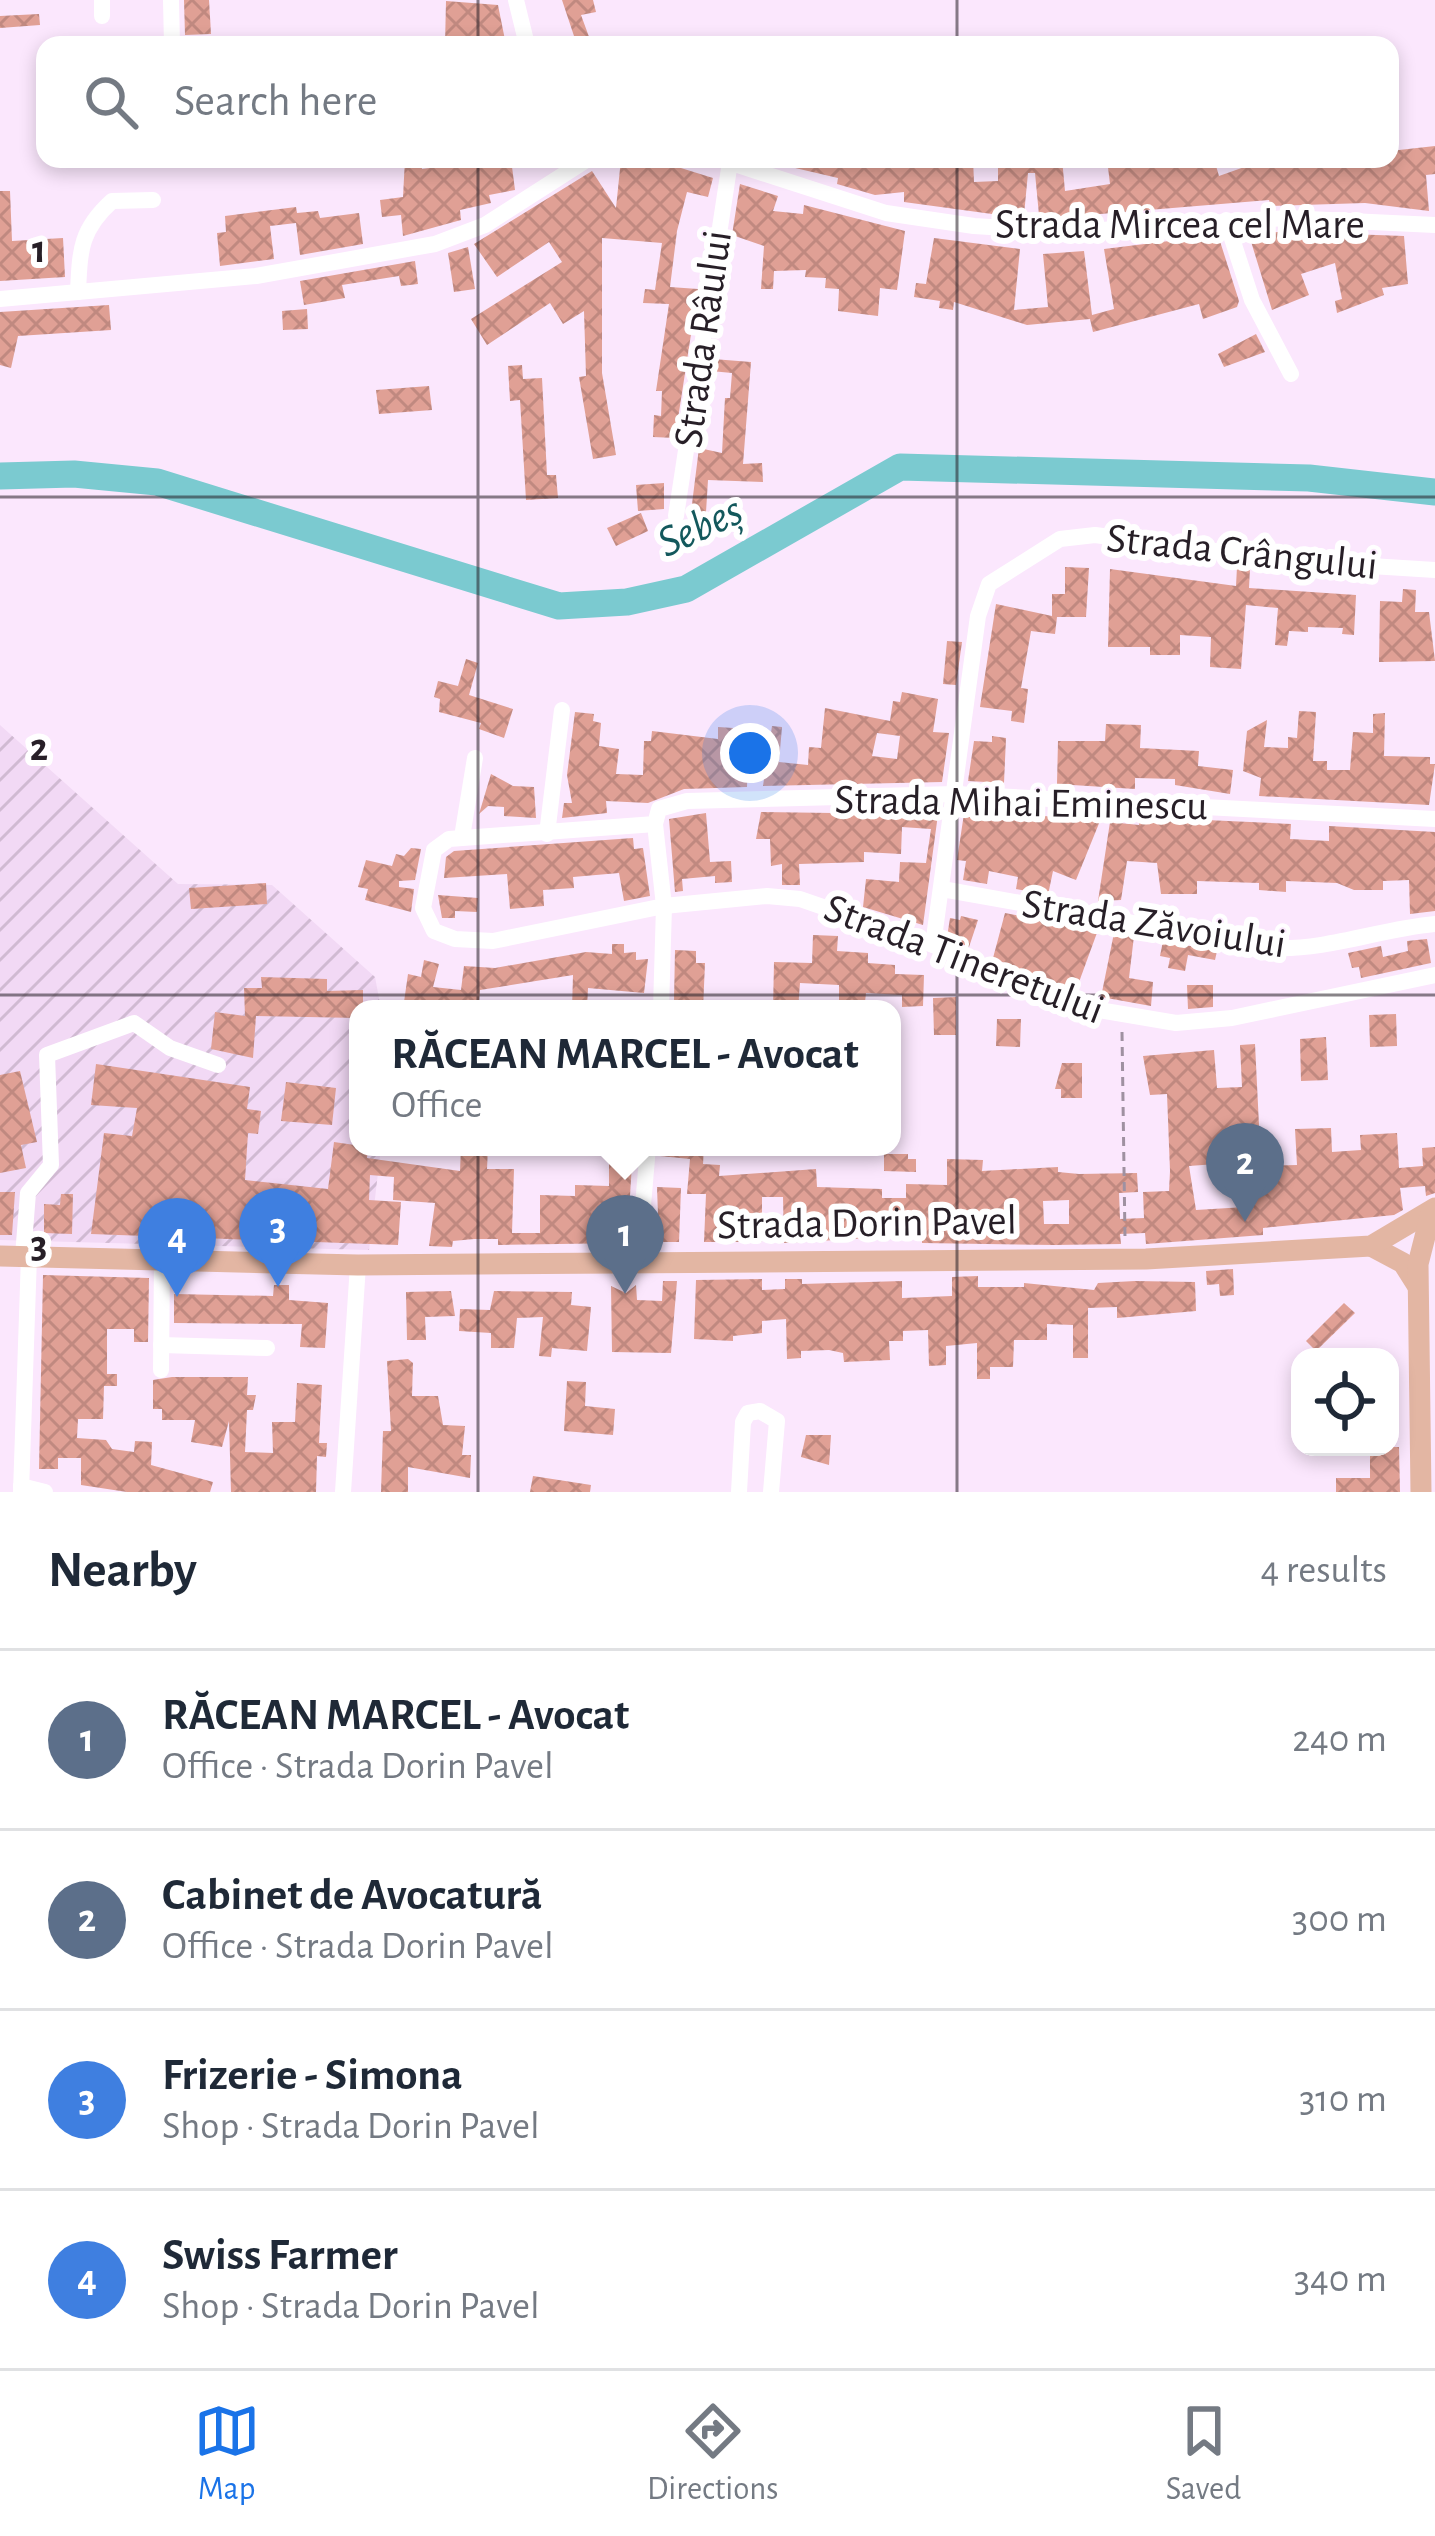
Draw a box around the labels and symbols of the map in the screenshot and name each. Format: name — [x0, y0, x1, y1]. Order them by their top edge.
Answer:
street label: Strada Mircea cel Mare — [995, 204, 1365, 246]
street label: Strada Râului — [667, 228, 739, 450]
text: 1 — [32, 231, 46, 270]
water label: Sebeș — [651, 488, 750, 568]
street label: Strada Crângului — [1104, 517, 1380, 587]
your location — [720, 723, 780, 783]
text: 2 — [30, 729, 48, 768]
street label: Strada Mihai Eminescu — [834, 779, 1208, 827]
street label: Strada Zăvoiului — [1019, 882, 1289, 966]
street label: Strada Tineretului — [819, 886, 1109, 1032]
pin: 2 — [1206, 1123, 1284, 1222]
pin: 3 — [239, 1188, 317, 1287]
pin: 1 — [586, 1195, 664, 1294]
pin: 4 — [138, 1198, 216, 1297]
street label: Strada Dorin Pavel — [717, 1199, 1017, 1247]
text: 3 — [31, 1226, 47, 1265]

